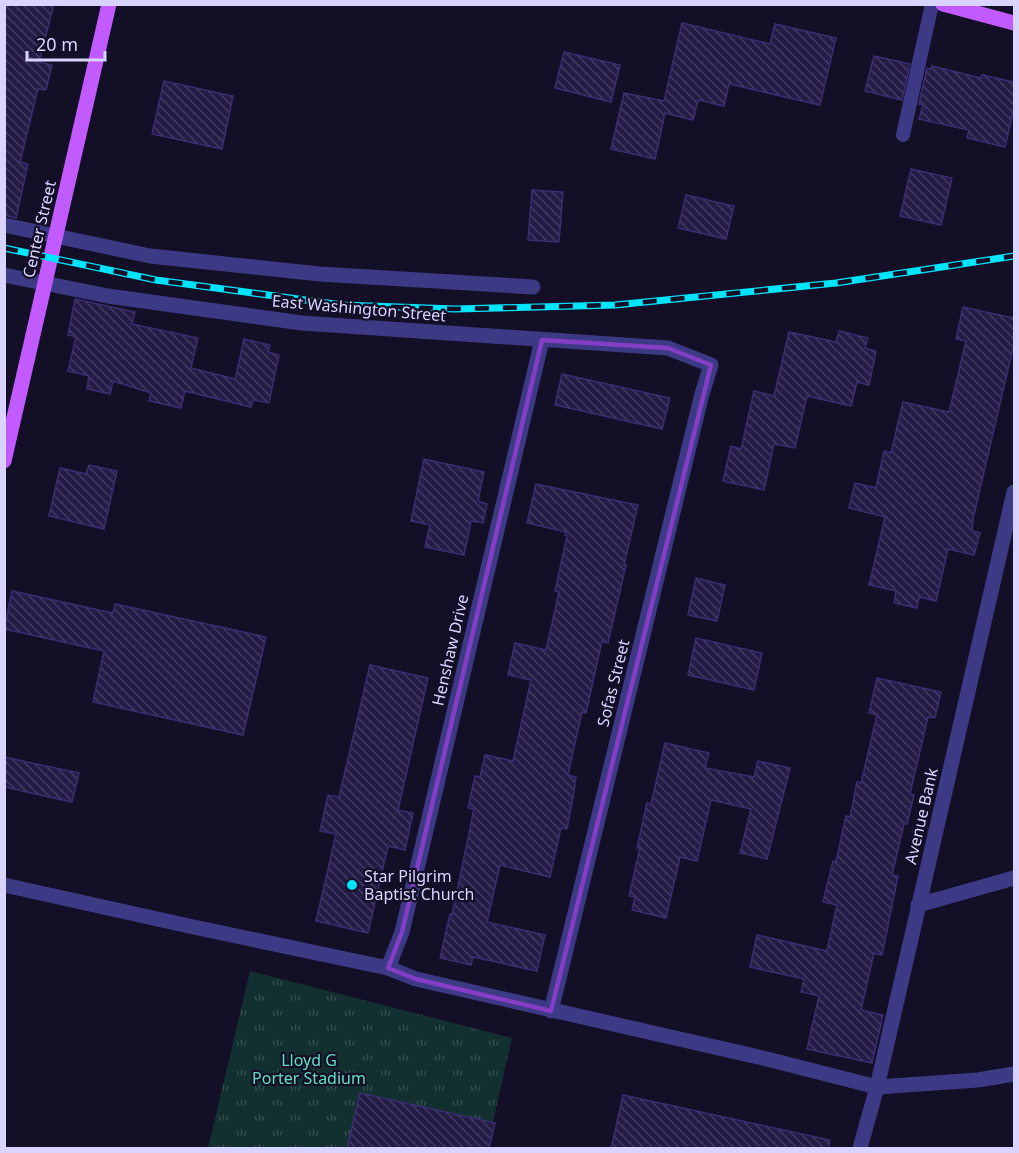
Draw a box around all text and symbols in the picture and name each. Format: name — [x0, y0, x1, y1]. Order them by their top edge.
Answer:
scale bar — [27, 24, 105, 62]
text: 20 m — [36, 32, 78, 56]
street label: Center Street — [17, 178, 61, 280]
street label: East Washington Street — [271, 289, 447, 327]
street label: Henshaw Drive — [427, 592, 473, 708]
street label: Sofas Street — [592, 637, 635, 729]
street label: Avenue Bank — [899, 765, 943, 866]
place label: Star Pilgrim Baptist Church — [364, 865, 474, 905]
marker: Star Pilgrim Baptist Church — [345, 878, 359, 892]
park label: Lloyd G Porter Stadium — [252, 1049, 366, 1089]

